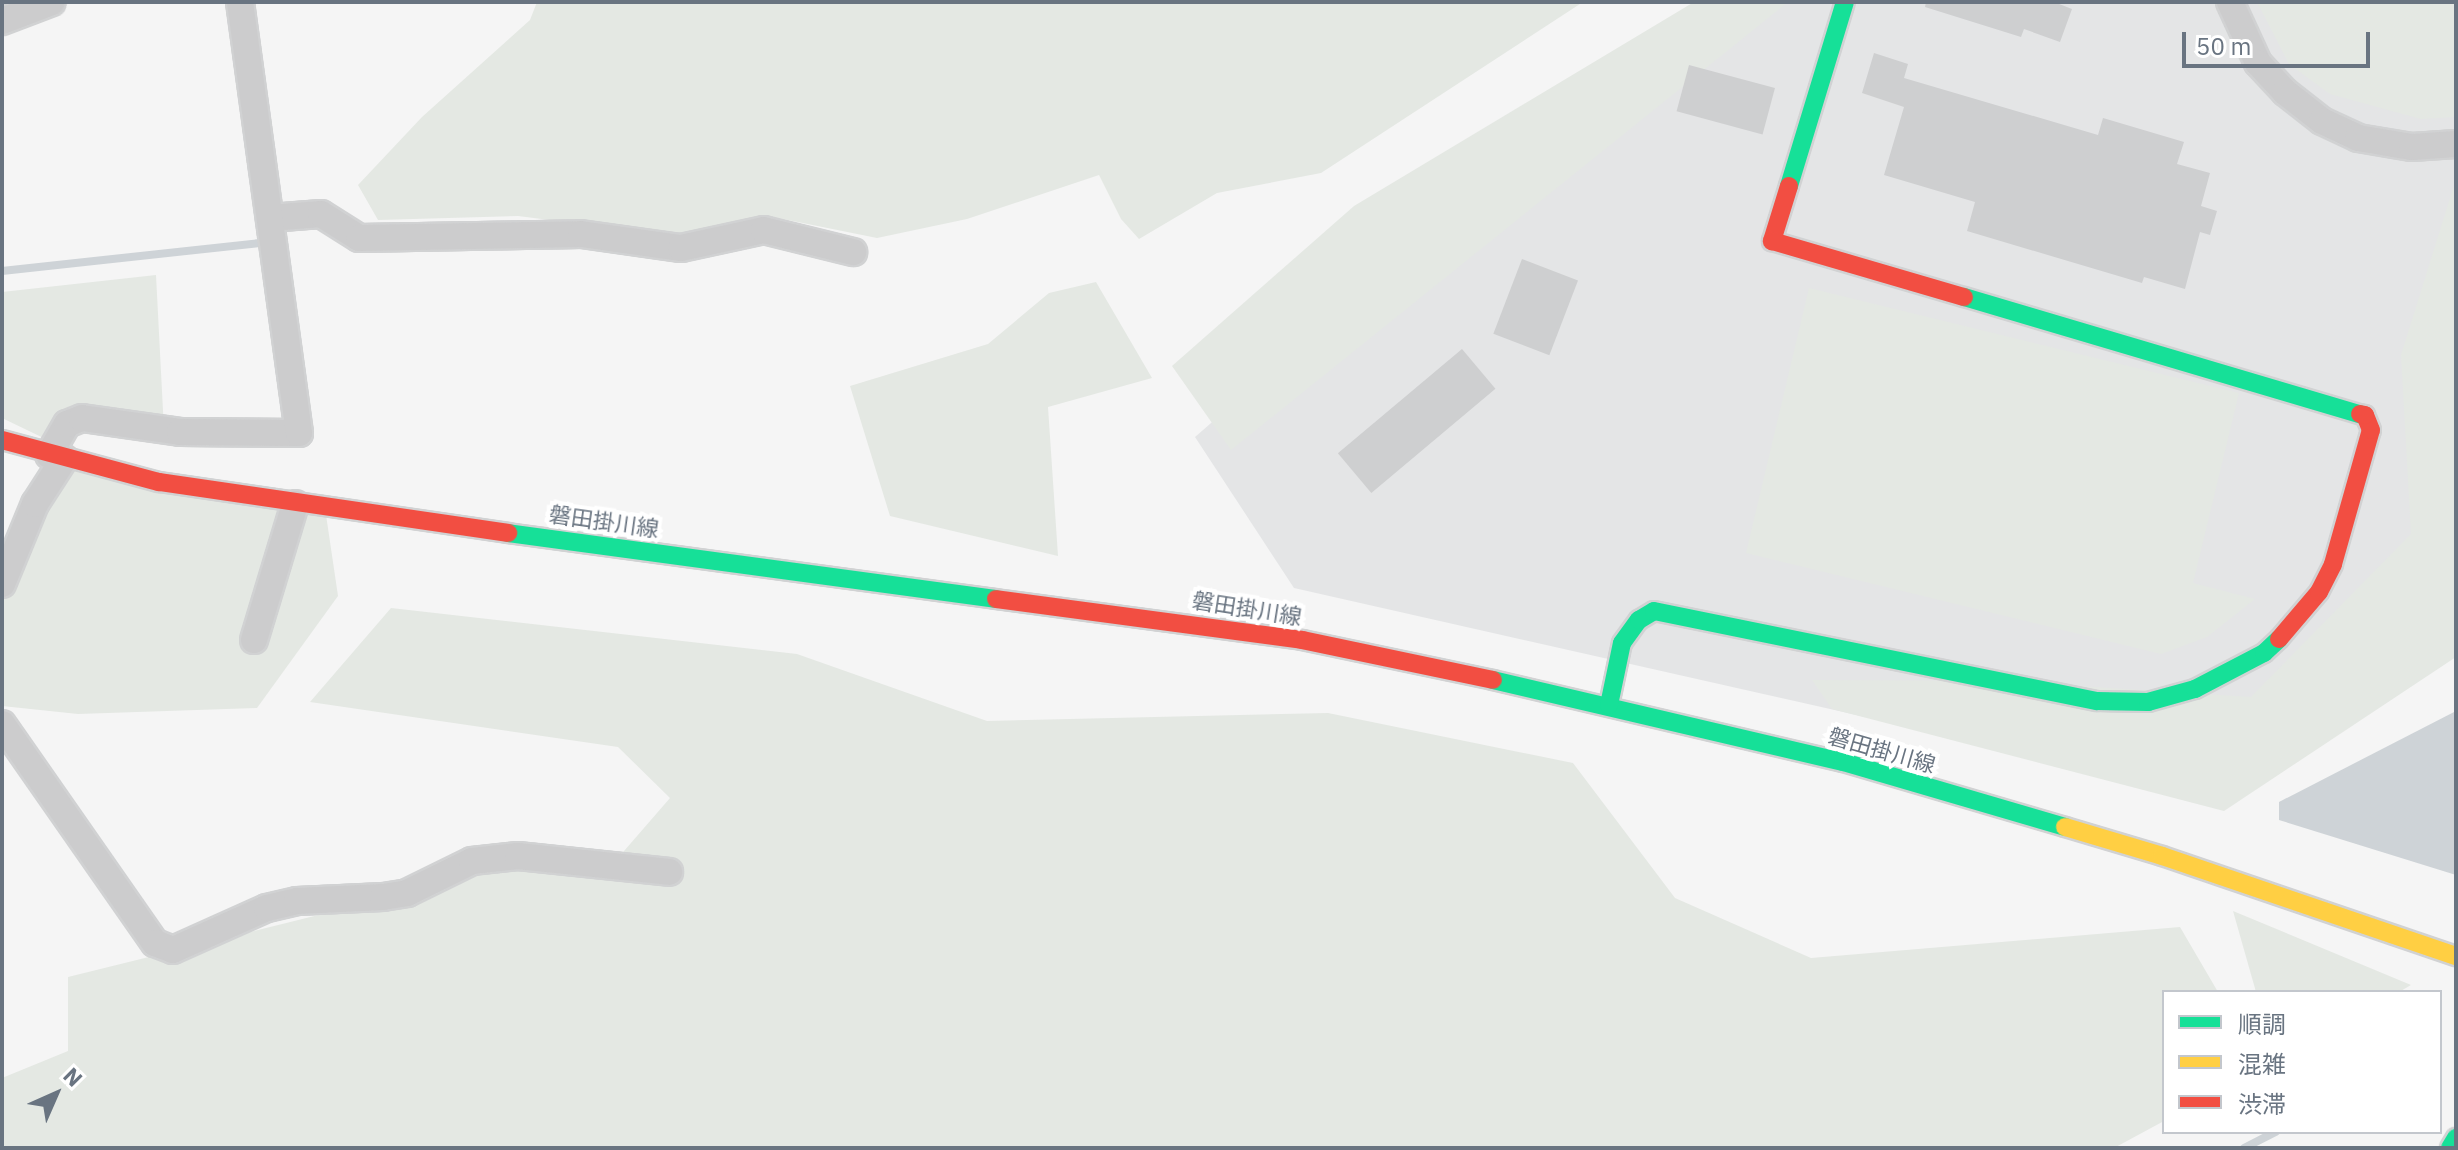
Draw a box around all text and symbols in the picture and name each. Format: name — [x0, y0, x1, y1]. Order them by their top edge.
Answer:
scale bar — [2186, 16, 2374, 66]
text: 50 m — [2196, 30, 2251, 62]
street label: 磐田掛川線 — [548, 500, 660, 542]
street label: 磐田掛川線 — [1191, 586, 1303, 630]
street label: 磐田掛川線 — [1825, 722, 1939, 778]
legend — [2162, 990, 2442, 1134]
text: 順調 — [2238, 1008, 2286, 1040]
text: 混雑 — [2238, 1048, 2286, 1080]
north arrow — [16, 1054, 96, 1134]
text: N — [57, 1061, 89, 1093]
text: 渋滞 — [2238, 1088, 2286, 1120]

